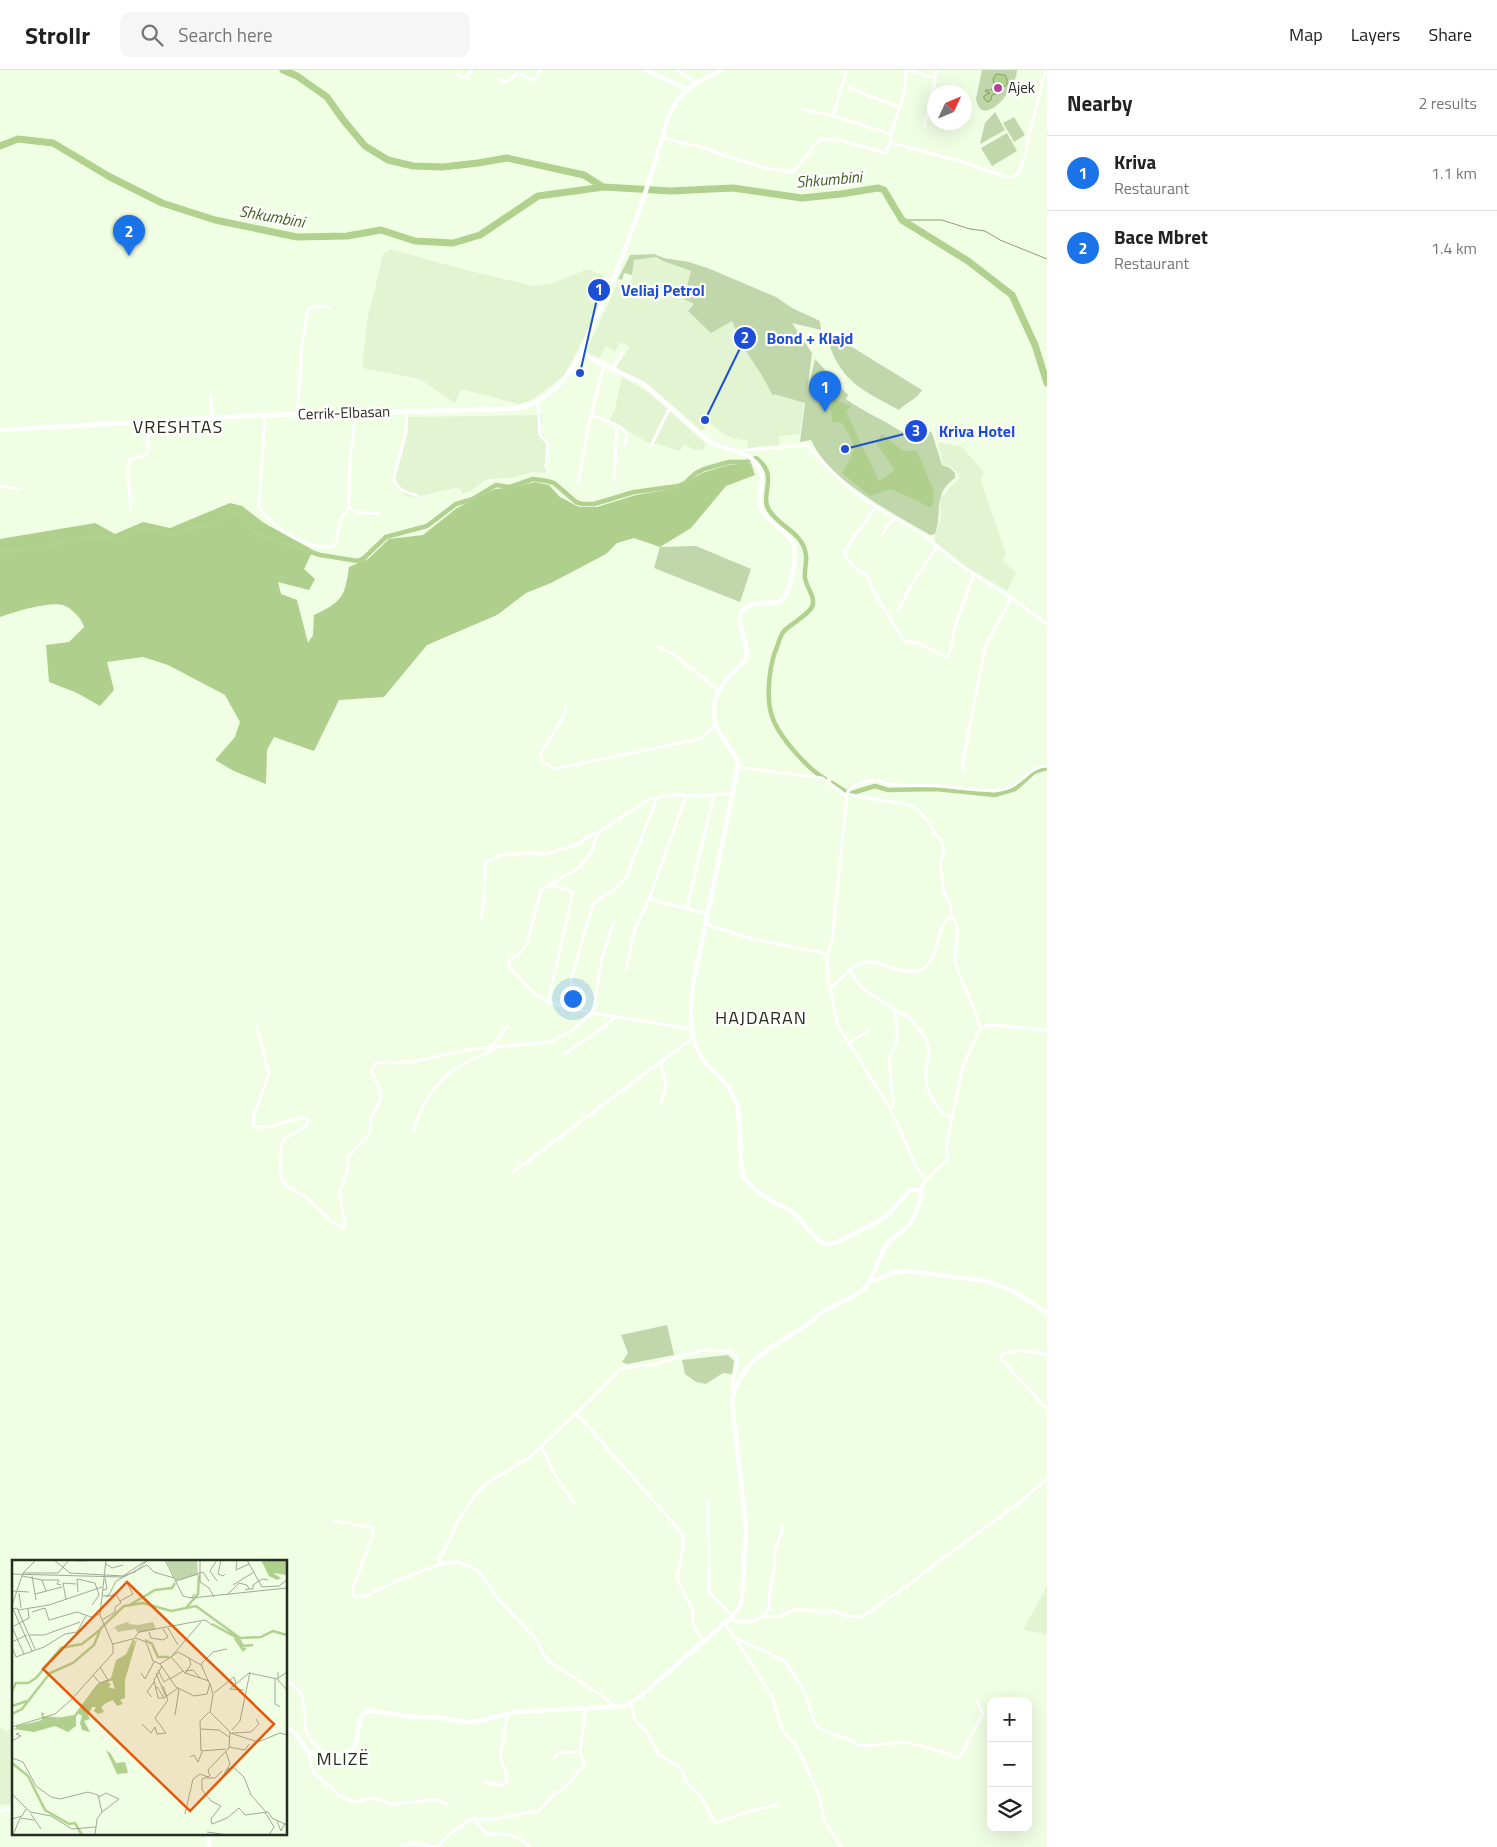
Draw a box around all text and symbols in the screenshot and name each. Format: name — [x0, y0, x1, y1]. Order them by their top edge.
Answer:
search box — [120, 12, 470, 57]
text: Strollr — [25, 17, 90, 53]
text: Search here — [178, 20, 273, 49]
icon: search — [138, 21, 166, 49]
text: Map — [1289, 21, 1323, 48]
text: Layers — [1351, 21, 1400, 48]
text: Share — [1428, 21, 1472, 48]
place label: Ajek — [1008, 76, 1035, 99]
marker: Ajek — [992, 82, 1004, 94]
north arrow — [927, 85, 972, 130]
text: Nearby — [1067, 87, 1132, 119]
text: 2 results — [1418, 91, 1477, 115]
text: Kriva — [1114, 147, 1156, 176]
text: 1 — [1079, 161, 1087, 185]
text: 1.1 km — [1431, 161, 1477, 185]
water label: Shkumbini — [795, 164, 865, 194]
text: Restaurant — [1114, 176, 1189, 200]
water label: Shkumbini — [237, 198, 308, 234]
pin: 2 — [113, 215, 145, 256]
text: Bace Mbret — [1114, 222, 1208, 251]
text: 2 — [1079, 236, 1087, 260]
text: 1.4 km — [1431, 236, 1477, 260]
text: Restaurant — [1114, 251, 1189, 275]
callout: Veliaj Petrol — [586, 274, 715, 305]
text: 1 — [595, 278, 603, 301]
text: Veliaj Petrol — [621, 278, 705, 302]
callout: Bond + Klajd — [732, 323, 864, 354]
text: 2 — [741, 326, 749, 349]
text: Bond + Klajd — [767, 326, 853, 350]
pin: 1 — [809, 371, 841, 412]
street label: Cerrik-Elbasan — [298, 399, 390, 426]
district label: VRESHTAS — [133, 413, 223, 440]
callout: Kriva Hotel — [904, 415, 1025, 446]
text: 3 — [912, 419, 920, 442]
text: Kriva Hotel — [939, 419, 1015, 443]
your location — [560, 986, 586, 1012]
district label: HAJDARAN — [715, 1004, 807, 1031]
inset map — [12, 1560, 288, 1834]
map controls — [987, 1697, 1032, 1832]
button: + — [987, 1697, 1032, 1742]
button: − — [987, 1742, 1032, 1787]
district label: MLIZË — [317, 1745, 369, 1772]
button: layers — [987, 1787, 1032, 1832]

